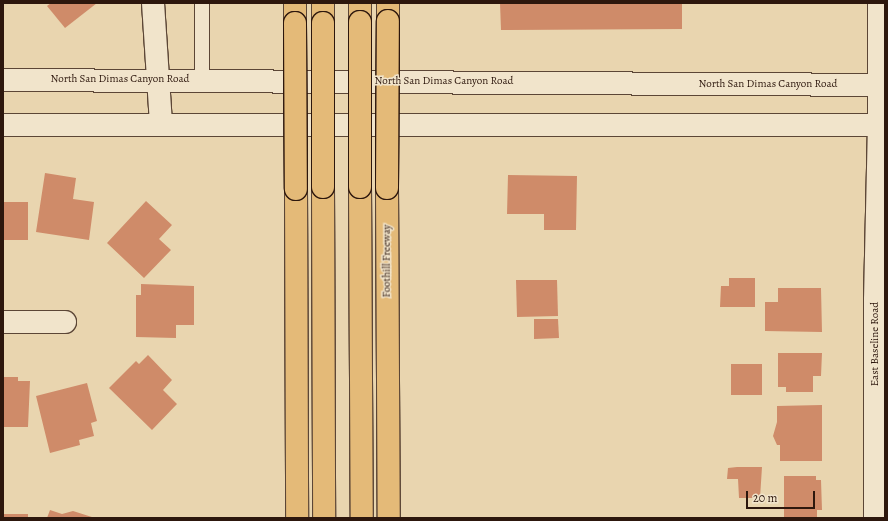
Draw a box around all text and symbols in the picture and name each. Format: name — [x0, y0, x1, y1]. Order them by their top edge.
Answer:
street label: North San Dimas Canyon Road — [51, 72, 189, 86]
street label: North San Dimas Canyon Road — [375, 74, 513, 88]
street label: North San Dimas Canyon Road — [699, 77, 837, 91]
street label: Foothill Freeway — [380, 224, 394, 298]
street label: East Baseline Road — [868, 302, 882, 386]
scale bar — [748, 483, 817, 509]
text: 20 m — [753, 490, 777, 506]

